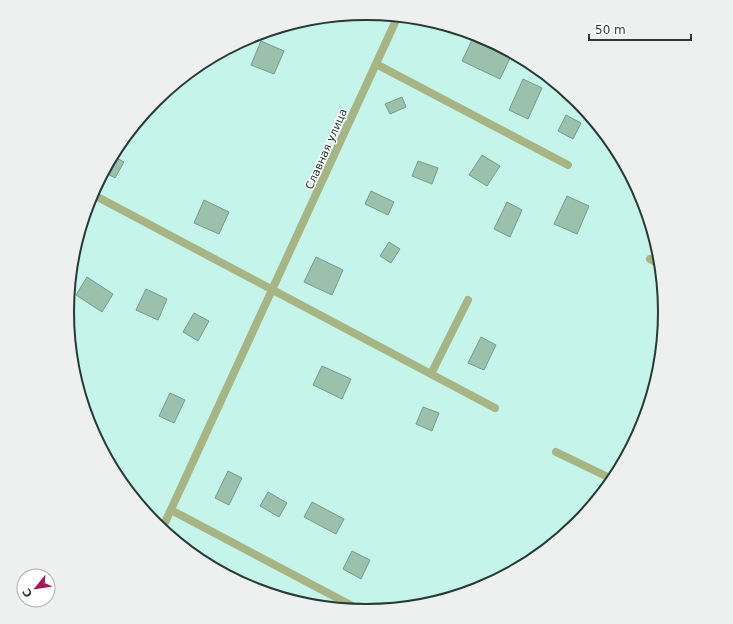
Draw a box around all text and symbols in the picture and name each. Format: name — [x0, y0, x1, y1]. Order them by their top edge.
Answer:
scale bar — [589, 16, 691, 42]
text: 50 m — [595, 23, 626, 37]
street label: Славная улица — [303, 107, 350, 192]
north arrow — [16, 568, 56, 608]
text: С — [20, 586, 35, 599]

